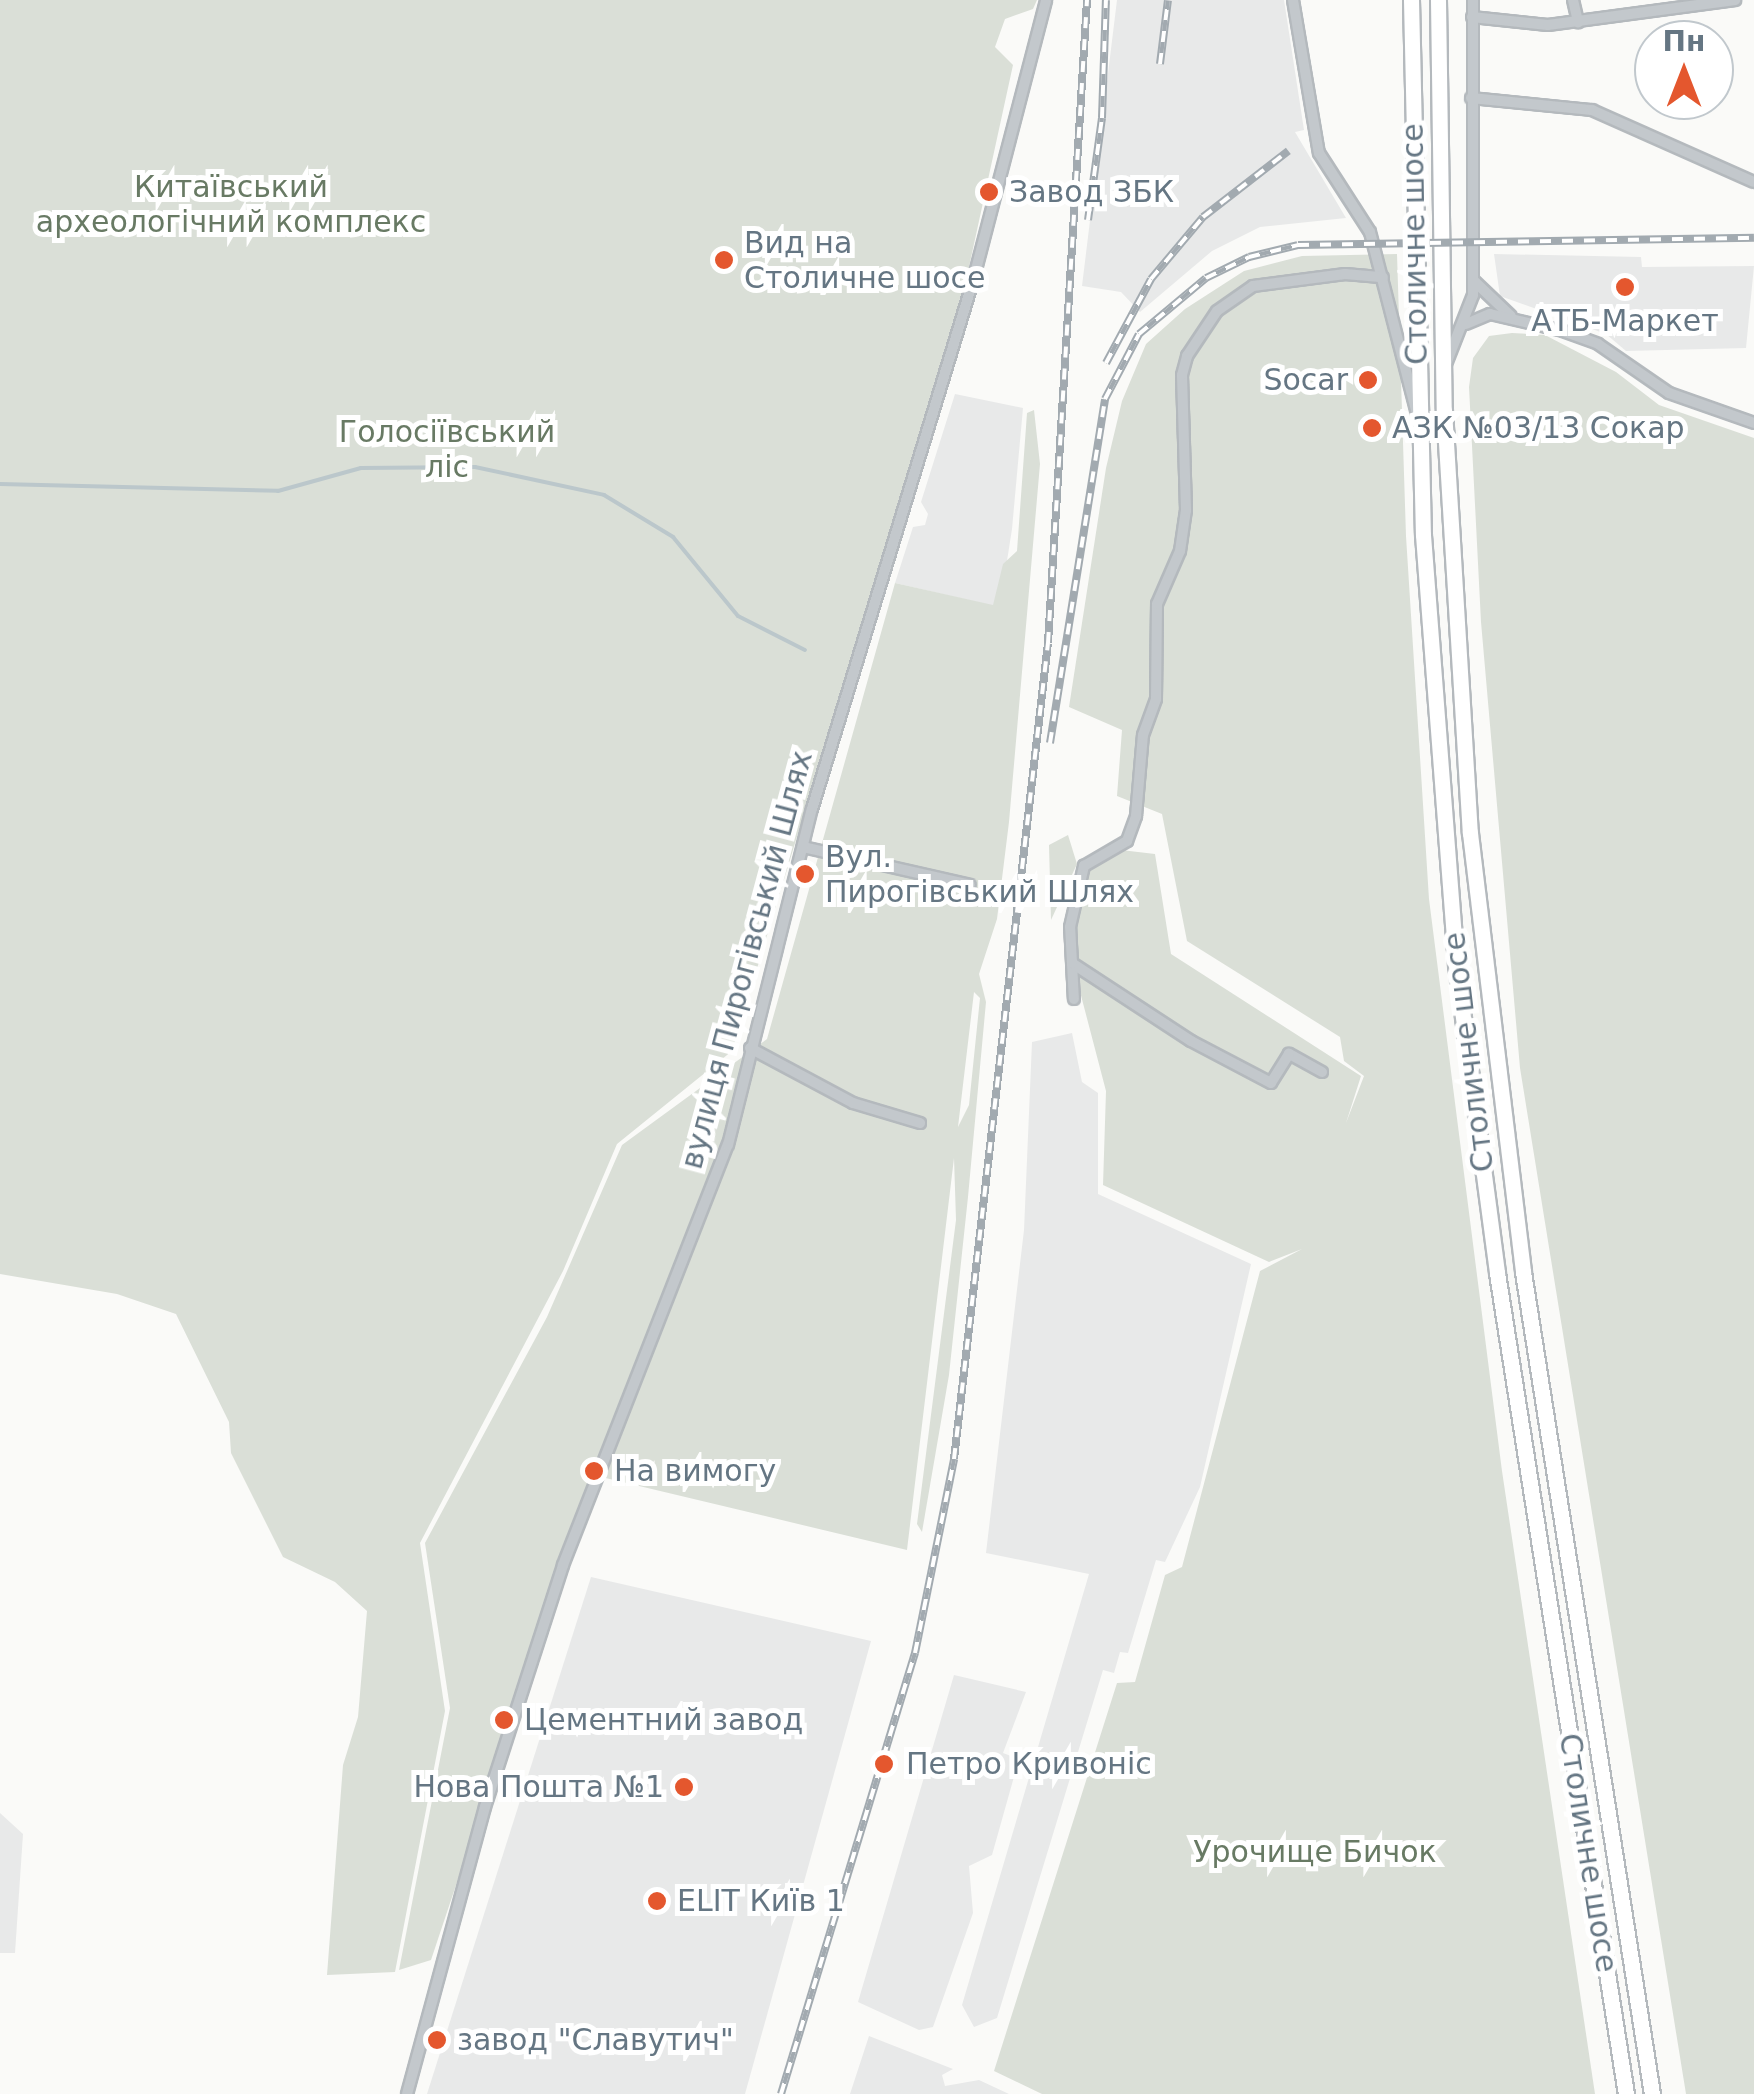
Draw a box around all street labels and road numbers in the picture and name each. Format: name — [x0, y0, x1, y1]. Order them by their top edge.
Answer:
street label: Столичне шосе — [1395, 123, 1435, 365]
street label: вулиця Пирогівський Шлях — [674, 747, 820, 1173]
street label: Столичне шосе — [1436, 930, 1502, 1174]
street label: Столичне шосе — [1551, 1731, 1625, 1975]

